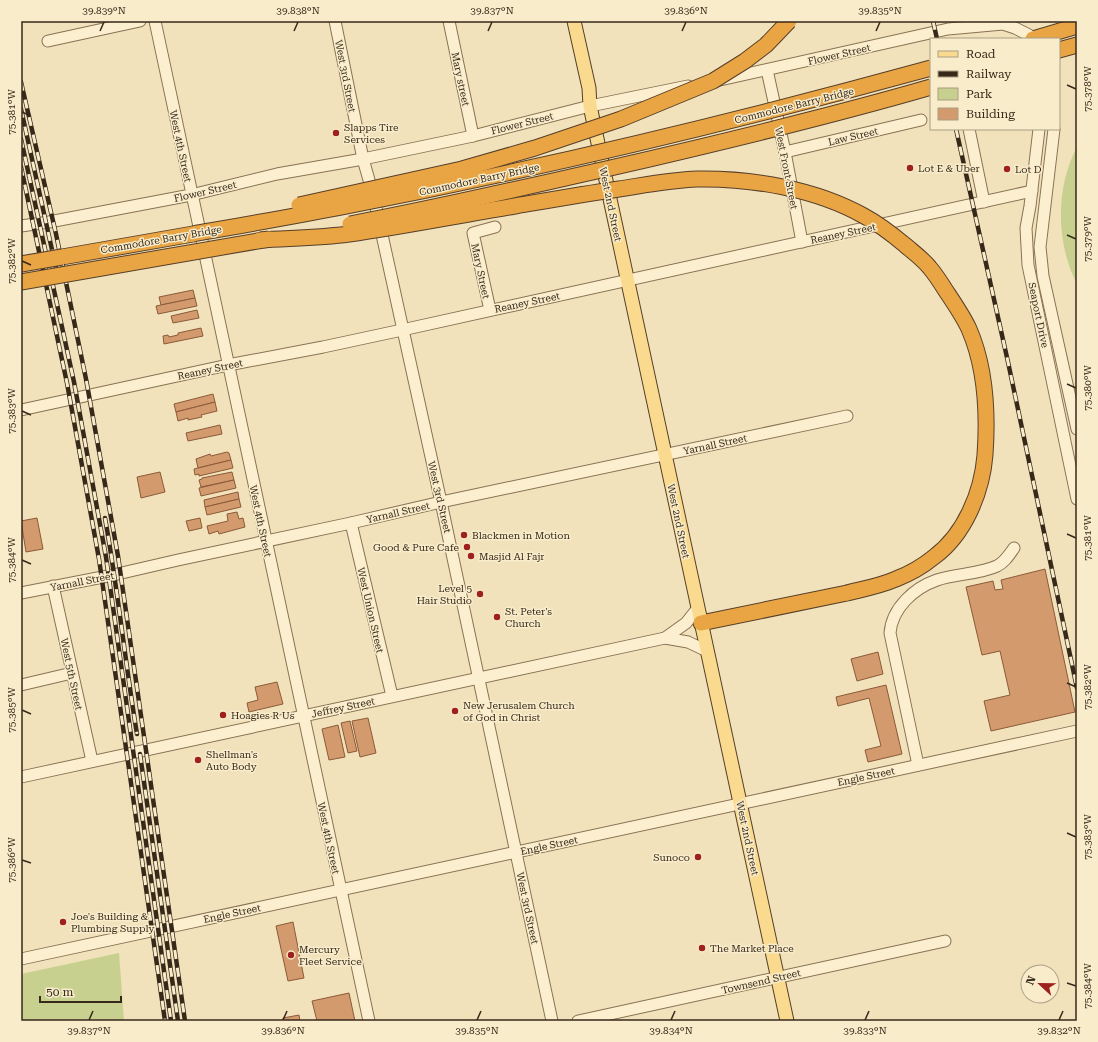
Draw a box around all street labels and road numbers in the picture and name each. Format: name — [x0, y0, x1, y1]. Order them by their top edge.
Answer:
street label: West 3rd Street — [333, 39, 358, 113]
street label: Flower Street — [807, 42, 872, 67]
street label: Mary street — [449, 51, 472, 107]
street label: Commodore Barry Bridge — [733, 85, 855, 126]
street label: West 4th Street — [168, 109, 194, 183]
street label: Flower Street — [490, 110, 555, 137]
street label: Law Street — [827, 125, 879, 148]
street label: West Front Street — [773, 126, 800, 210]
street label: Commodore Barry Bridge — [418, 161, 541, 198]
street label: West 2nd Street — [597, 166, 624, 243]
street label: Flower Street — [173, 179, 238, 204]
street label: Reaney Street — [809, 221, 877, 246]
street label: Commodore Barry Bridge — [100, 223, 223, 256]
street label: Mary Street — [469, 242, 492, 300]
street label: Seaport Drive — [1026, 281, 1051, 349]
street label: Reaney Street — [493, 290, 561, 315]
street label: Reaney Street — [176, 357, 244, 382]
street label: Yarnall Street — [682, 432, 748, 457]
street label: West 3rd Street — [426, 460, 453, 534]
street label: West 2nd Street — [665, 483, 692, 560]
street label: West 4th Street — [248, 484, 274, 558]
street label: Yarnall Street — [365, 500, 431, 525]
street label: West Union Street — [355, 566, 386, 654]
street label: Yarnall Street — [49, 570, 115, 593]
street label: West 5th Street — [59, 637, 85, 711]
street label: Jeffrey Street — [310, 695, 376, 720]
street label: Engle Street — [836, 765, 896, 788]
street label: West 2nd Street — [734, 800, 761, 877]
street label: West 4th Street — [316, 801, 342, 875]
street label: Engle Street — [519, 834, 579, 857]
street label: West 3rd Street — [514, 871, 541, 945]
street label: Engle Street — [202, 902, 262, 925]
street label: Townsend Street — [720, 967, 802, 996]

